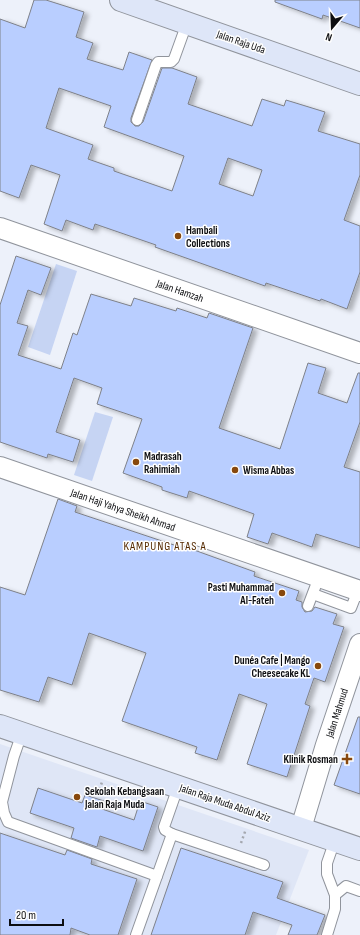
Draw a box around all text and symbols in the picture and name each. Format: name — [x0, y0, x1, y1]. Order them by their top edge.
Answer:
north arrow — [312, 8, 352, 48]
street label: Jalan Raja Uda — [214, 27, 267, 56]
text: N — [324, 30, 334, 44]
place label: Hambali Collections — [186, 224, 230, 250]
marker: Hambali Collections — [173, 231, 183, 241]
street label: Jalan Hamzah — [154, 277, 206, 305]
place label: Madrasah Rahimiah — [144, 450, 182, 476]
marker: Madrasah Rahimiah — [131, 457, 141, 467]
place label: Wisma Abbas — [243, 464, 294, 477]
marker: Wisma Abbas — [230, 465, 240, 475]
street label: Jalan Haji Yahya Sheikh Ahmad — [68, 486, 177, 534]
district label: KAMPUNG ATAS A — [123, 539, 207, 554]
place label: Pasti Muhammad Al-Fateh — [208, 581, 274, 607]
marker: Pasti Muhammad Al-Fateh — [277, 588, 287, 598]
place label: Dunéa Cafe | Mango Cheesecake KL — [234, 653, 311, 680]
marker: Dunéa Cafe | Mango Cheesecake KL — [313, 661, 323, 671]
street label: Jalan Mahmud — [323, 686, 351, 740]
place label: Klinik Rosman — [284, 753, 338, 766]
marker: Klinik Rosman — [341, 753, 353, 765]
street label: Jalan Raja Muda Abdul Aziz — [177, 781, 272, 825]
place label: Sekolah Kebangsaan Jalan Raja Muda — [84, 785, 164, 811]
marker: Sekolah Kebangsaan Jalan Raja Muda — [72, 792, 82, 802]
scale bar — [10, 901, 63, 927]
text: 20 m — [16, 908, 36, 923]

